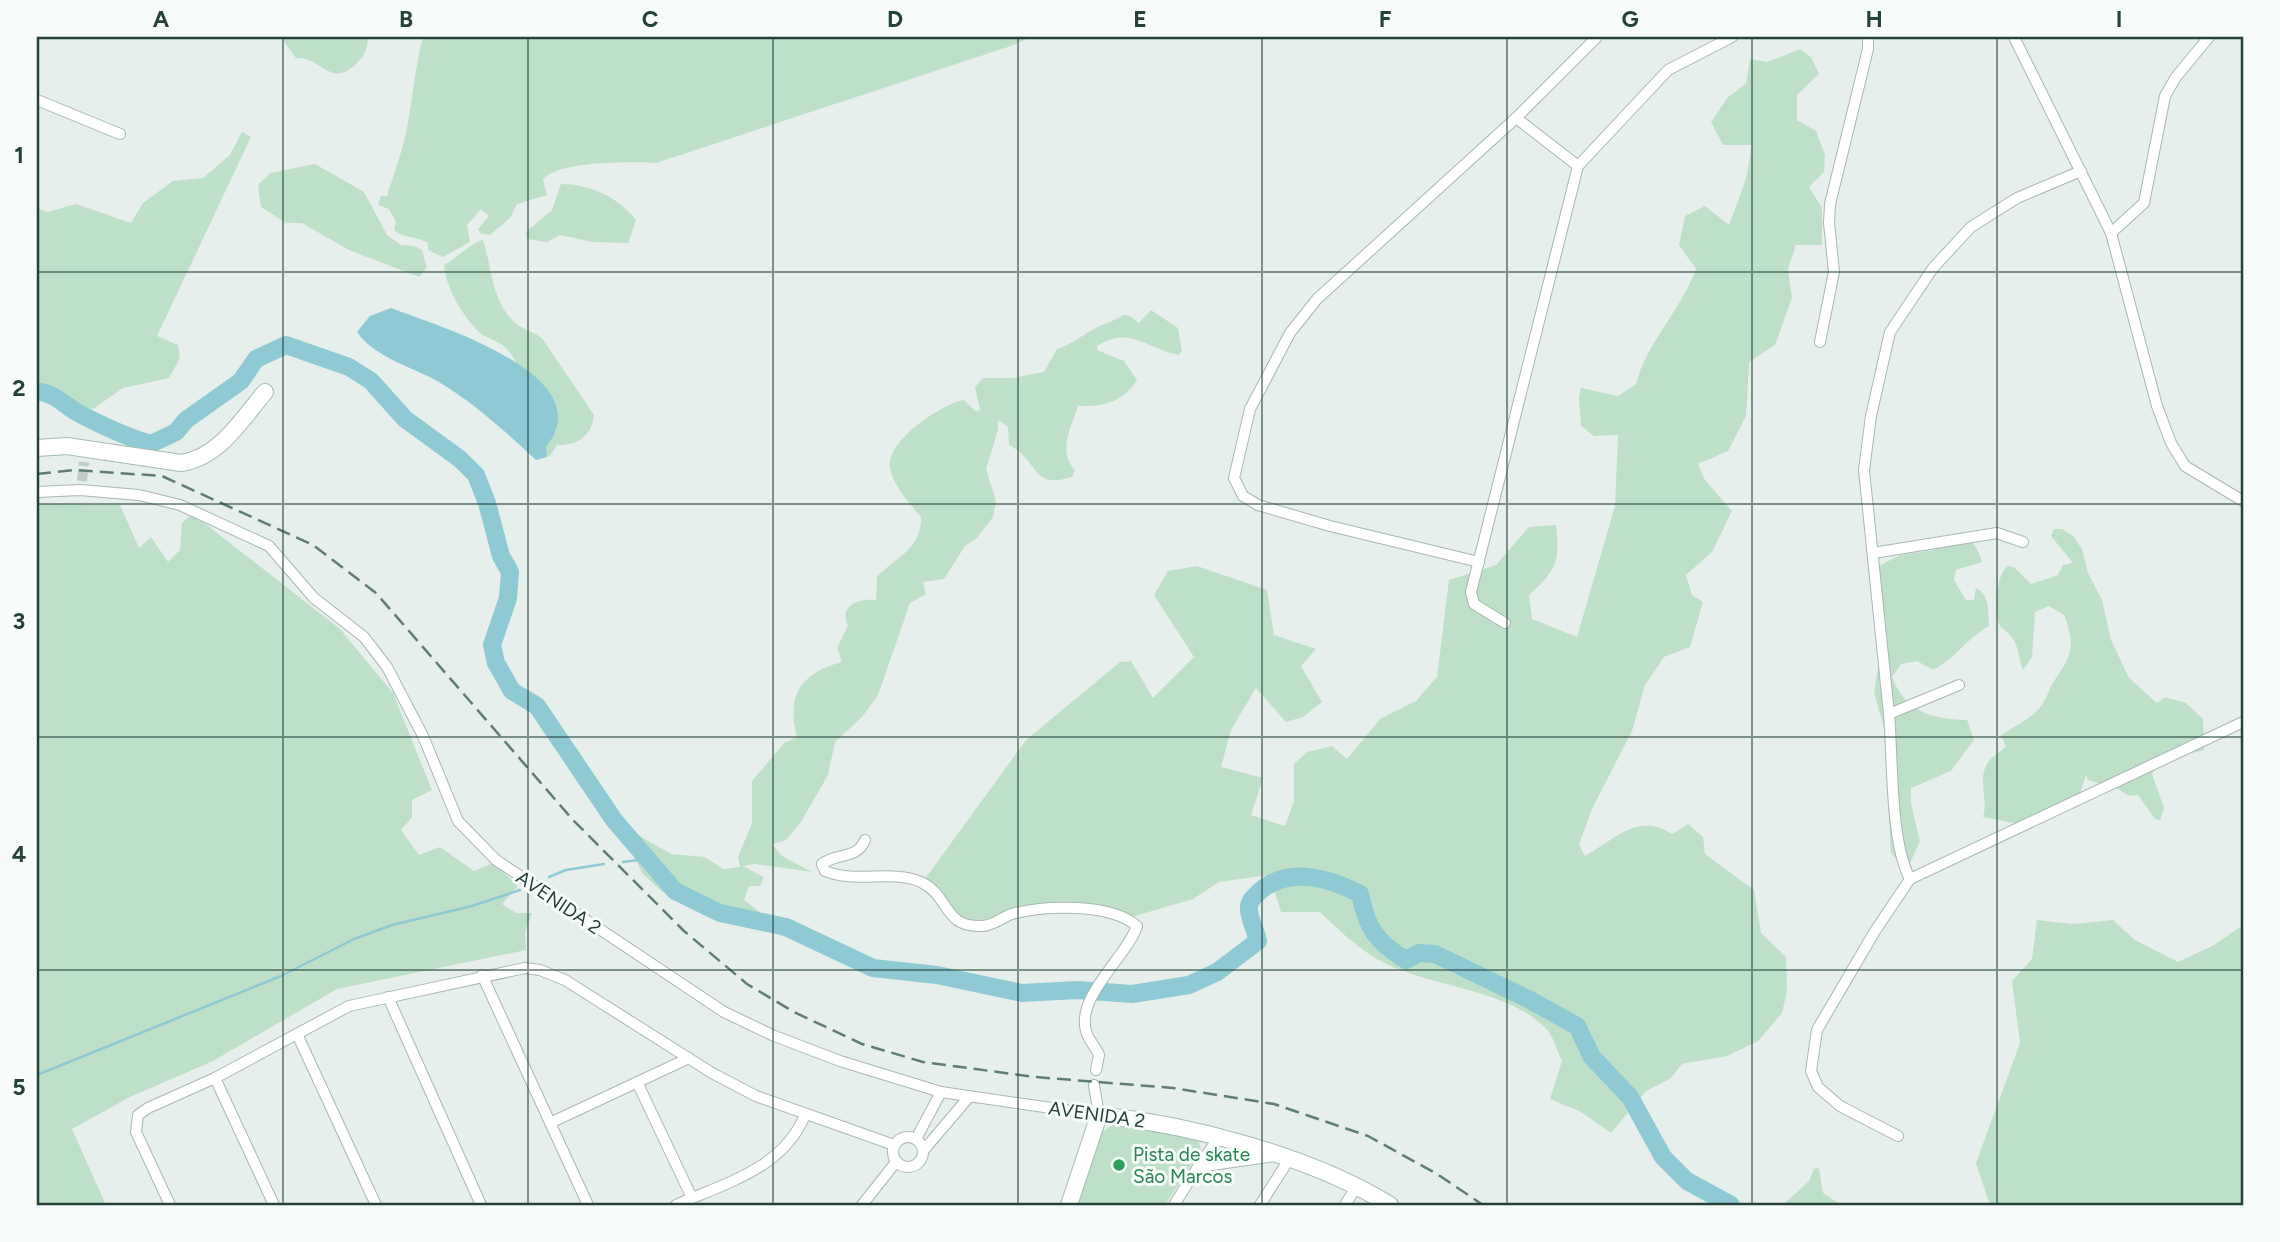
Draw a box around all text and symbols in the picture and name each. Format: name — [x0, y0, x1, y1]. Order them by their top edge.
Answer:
text: A — [153, 5, 170, 33]
text: B — [399, 5, 413, 33]
text: C — [642, 5, 659, 33]
text: D — [887, 5, 903, 33]
text: E — [1133, 5, 1147, 33]
text: F — [1379, 5, 1392, 33]
text: G — [1621, 5, 1639, 33]
text: H — [1865, 5, 1883, 33]
text: I — [2116, 5, 2122, 33]
text: 1 — [14, 141, 24, 169]
text: 2 — [12, 374, 26, 402]
text: 3 — [13, 607, 25, 635]
text: 4 — [12, 840, 26, 868]
street label: AVENIDA 2 — [512, 866, 606, 939]
text: 5 — [12, 1073, 26, 1101]
street label: AVENIDA 2 — [1047, 1096, 1147, 1133]
place label: Pista de skate São Marcos — [1133, 1143, 1250, 1188]
marker: Pista de skate São Marcos — [1111, 1157, 1127, 1173]

